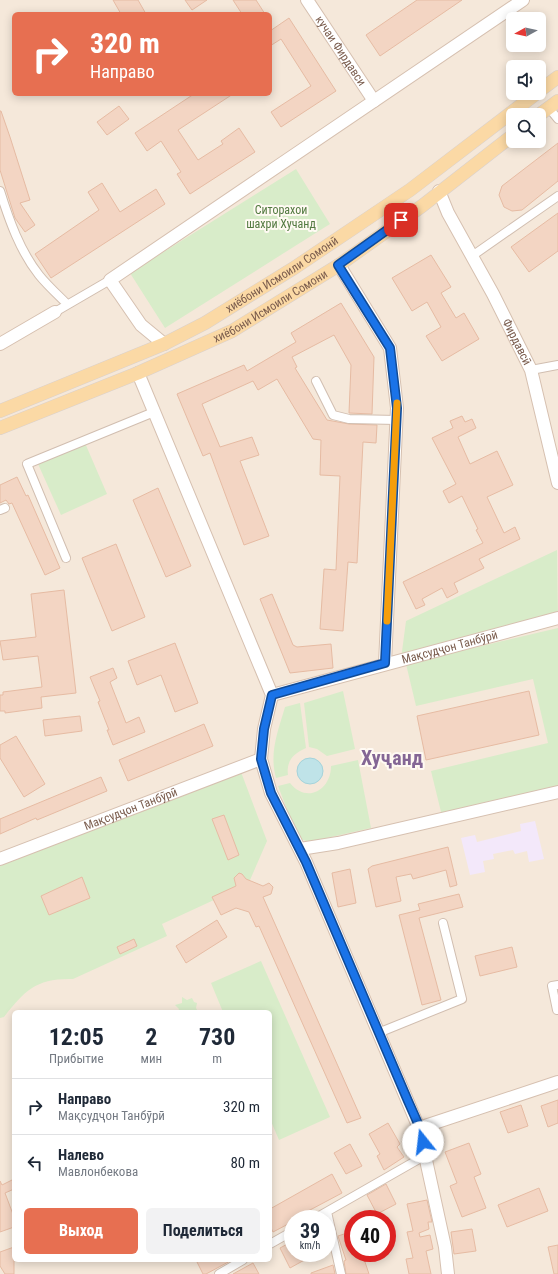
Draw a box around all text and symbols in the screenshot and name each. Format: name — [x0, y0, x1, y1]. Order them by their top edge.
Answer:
north arrow — [506, 12, 546, 52]
map controls — [506, 12, 546, 148]
street label: кучаи Фирдавси — [312, 13, 369, 89]
text: 320 m — [90, 27, 160, 60]
icon: right — [24, 28, 76, 80]
button: sound — [506, 60, 546, 100]
text: Направо — [90, 61, 155, 82]
button: search — [506, 108, 546, 148]
park label: Ситорахои шахри Хучанд — [246, 203, 316, 231]
pin — [384, 203, 418, 237]
icon: arrive — [390, 209, 412, 231]
street label: хиёбони Исмоили Сомонӣ — [223, 233, 341, 316]
street label: хиёбони Исмоили Сомони — [211, 267, 330, 345]
street label: Фирдавсӣ — [500, 316, 534, 367]
street label: Мақсудҷон Танбӯрӣ — [400, 628, 499, 667]
district label: Хуҷанд — [361, 746, 423, 770]
street label: Мақсудҷон Танбӯрӣ — [82, 785, 179, 833]
text: 12:05 — [49, 1023, 104, 1051]
text: 2 — [145, 1023, 157, 1051]
text: 730 — [199, 1023, 235, 1051]
text: Прибытие — [49, 1051, 104, 1066]
text: мин — [141, 1051, 162, 1066]
text: m — [212, 1051, 222, 1066]
text: Направо — [58, 1090, 111, 1108]
icon: right — [24, 1096, 46, 1118]
text: 320 m — [223, 1098, 260, 1116]
text: Мақсудҷон Танбӯрӣ — [58, 1108, 165, 1123]
position arrow — [402, 1121, 444, 1163]
text: Налево — [58, 1146, 104, 1164]
icon: left — [24, 1152, 46, 1174]
text: 80 m — [230, 1154, 260, 1172]
text: Мавлонбекова — [58, 1164, 138, 1179]
button: Выход — [24, 1208, 138, 1254]
button: Поделиться — [146, 1208, 260, 1254]
speed limit sign: 40 — [344, 1210, 396, 1262]
text: 39 — [300, 1219, 320, 1243]
text: km/h — [300, 1240, 320, 1251]

